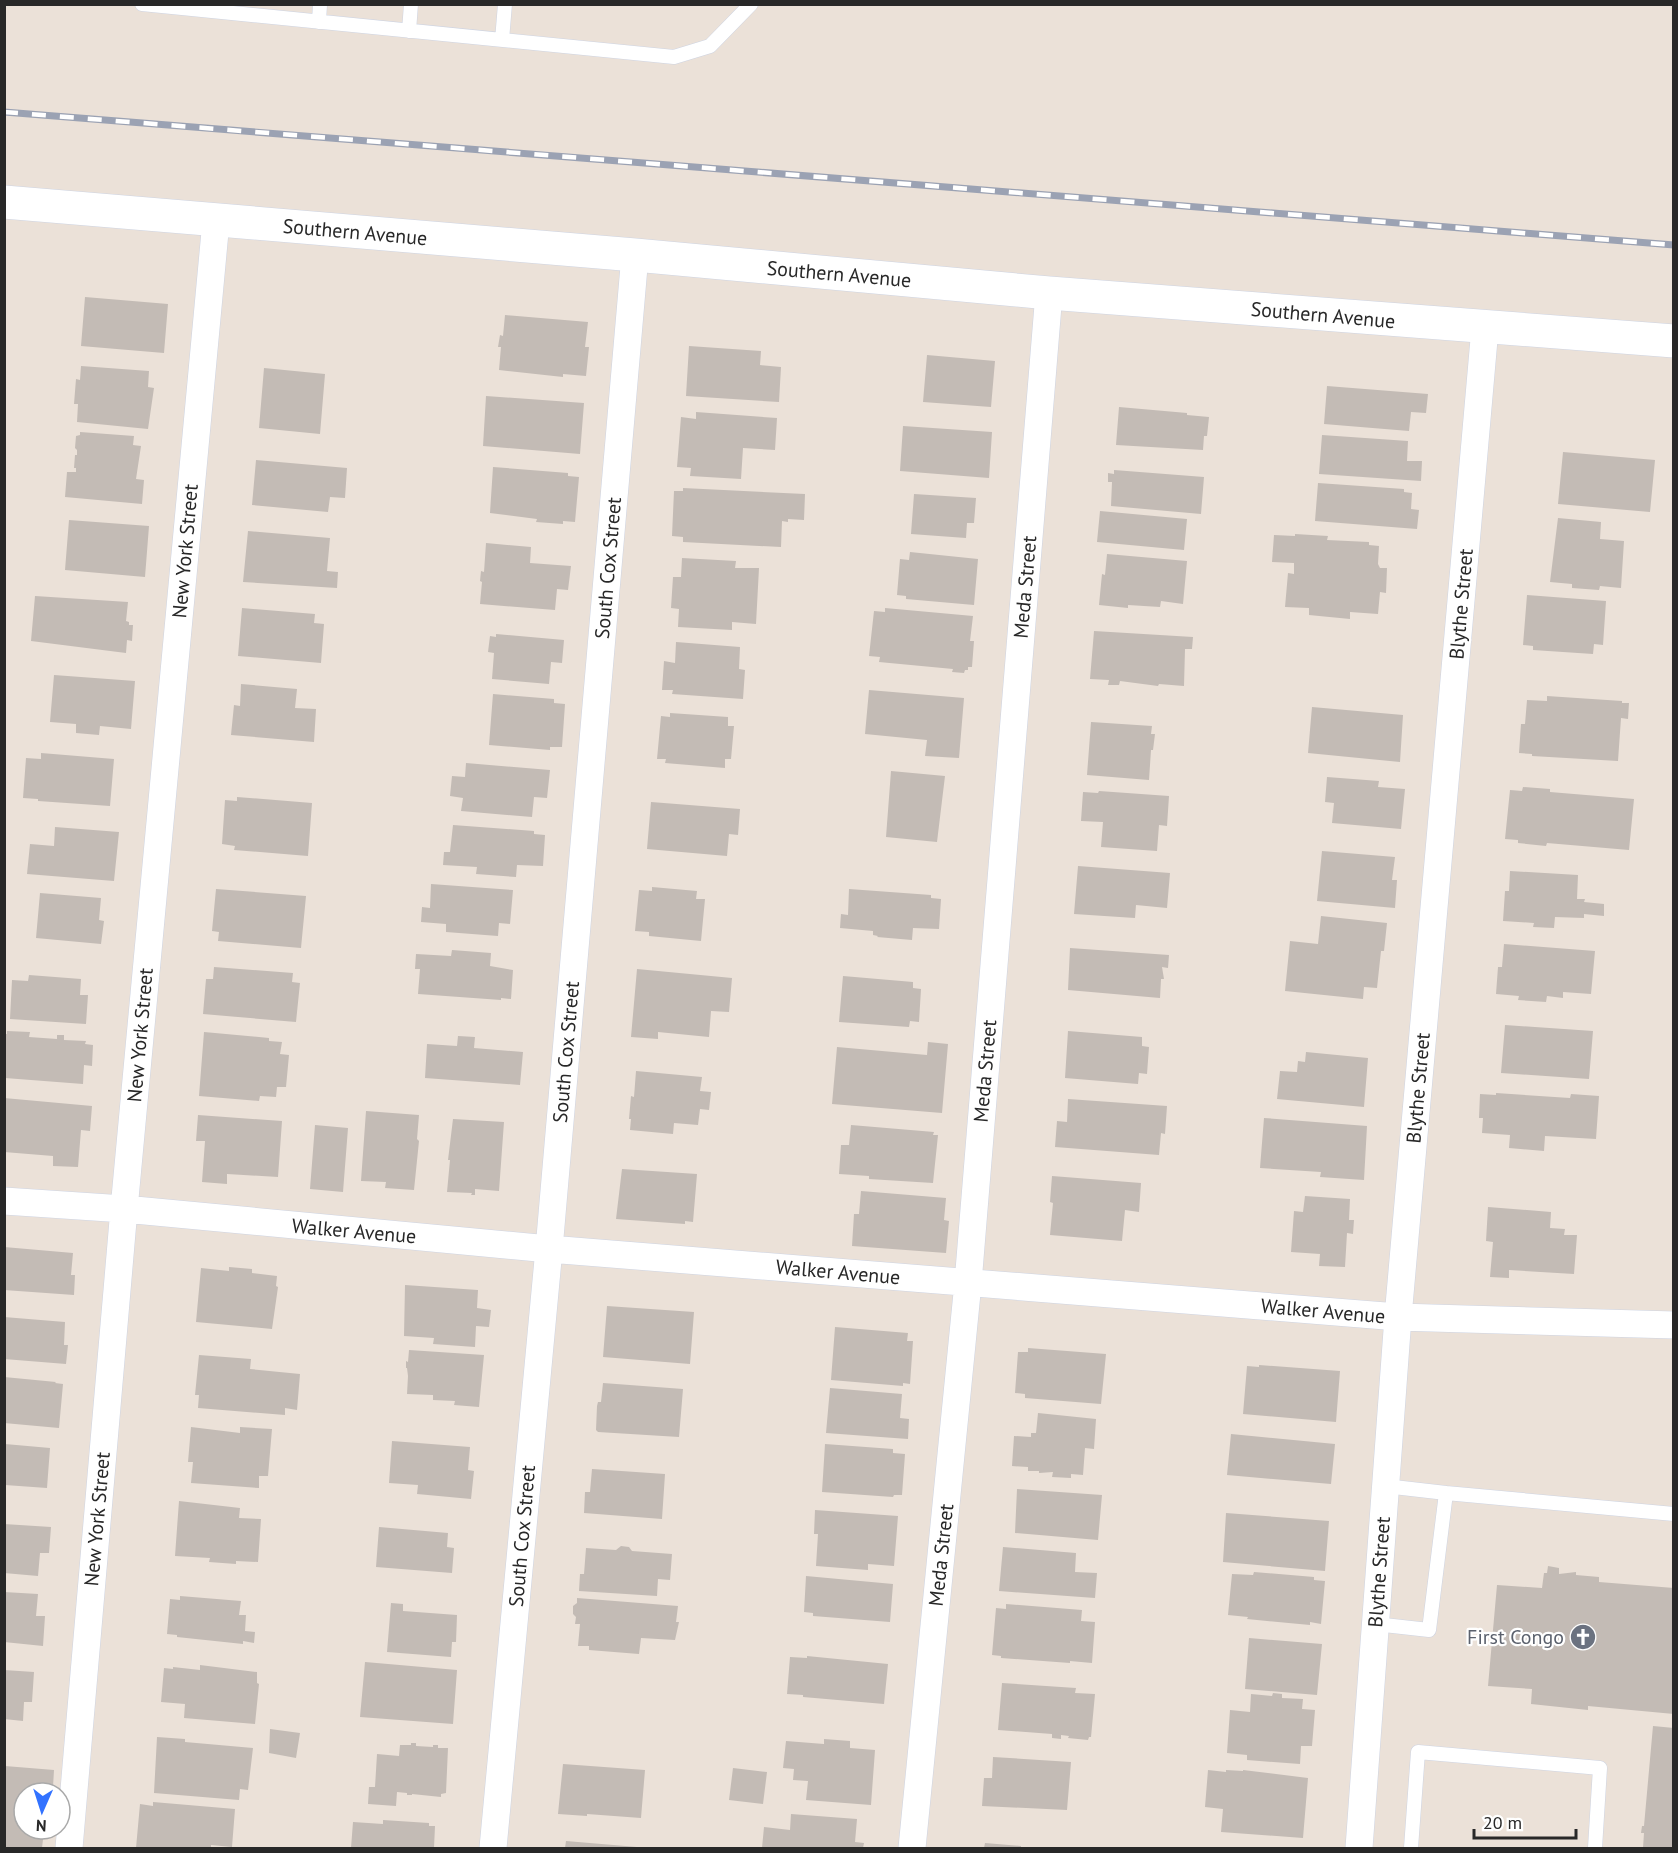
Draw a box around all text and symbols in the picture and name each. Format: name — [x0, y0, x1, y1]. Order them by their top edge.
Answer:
street label: Southern Avenue — [282, 213, 428, 251]
street label: Southern Avenue — [766, 255, 912, 293]
street label: Southern Avenue — [1250, 296, 1396, 334]
street label: New York Street — [166, 483, 204, 619]
street label: South Cox Street — [589, 496, 627, 640]
street label: Meda Street — [1008, 534, 1042, 639]
street label: Blythe Street — [1443, 547, 1479, 660]
street label: New York Street — [121, 967, 159, 1103]
street label: South Cox Street — [547, 980, 585, 1124]
street label: Meda Street — [968, 1018, 1002, 1123]
street label: Blythe Street — [1400, 1031, 1436, 1144]
street label: Walker Avenue — [291, 1213, 417, 1249]
street label: Walker Avenue — [775, 1254, 901, 1290]
street label: Walker Avenue — [1260, 1293, 1386, 1329]
street label: New York Street — [78, 1451, 116, 1587]
street label: South Cox Street — [503, 1464, 541, 1608]
street label: Meda Street — [923, 1502, 959, 1608]
street label: Blythe Street — [1362, 1515, 1396, 1628]
church icon: First Congo — [1568, 1622, 1598, 1652]
place label: First Congo — [1467, 1624, 1564, 1650]
north arrow — [12, 1781, 72, 1841]
scale bar — [1474, 1802, 1576, 1840]
text: 20 m — [1483, 1811, 1522, 1834]
text: N — [35, 1816, 47, 1836]

